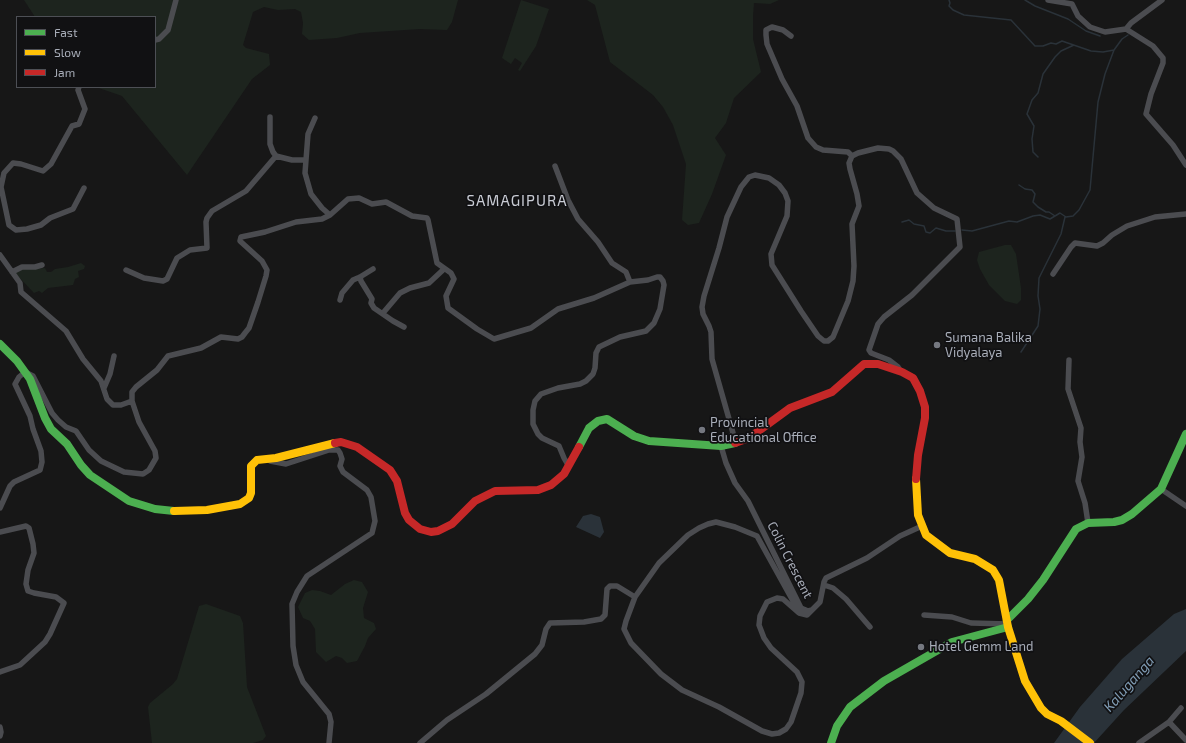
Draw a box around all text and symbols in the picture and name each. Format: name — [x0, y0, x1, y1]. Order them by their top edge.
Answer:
legend — [16, 16, 156, 88]
text: Fast — [54, 25, 77, 39]
text: Slow — [54, 45, 81, 59]
text: Jam — [54, 65, 75, 79]
district label: SAMAGIPURA — [467, 192, 567, 210]
place label: Sumana Balika Vidyalaya — [945, 330, 1032, 361]
marker: Sumana Balika Vidyalaya — [932, 340, 942, 350]
place label: Provincial Educational Office — [710, 415, 817, 446]
marker: Provincial Educational Office — [697, 425, 707, 435]
street label: Colin Crescent — [764, 519, 816, 601]
place label: Hotel Gemm Land — [929, 639, 1033, 655]
marker: Hotel Gemm Land — [916, 642, 926, 652]
water label: Kaluganga — [1100, 653, 1158, 715]

